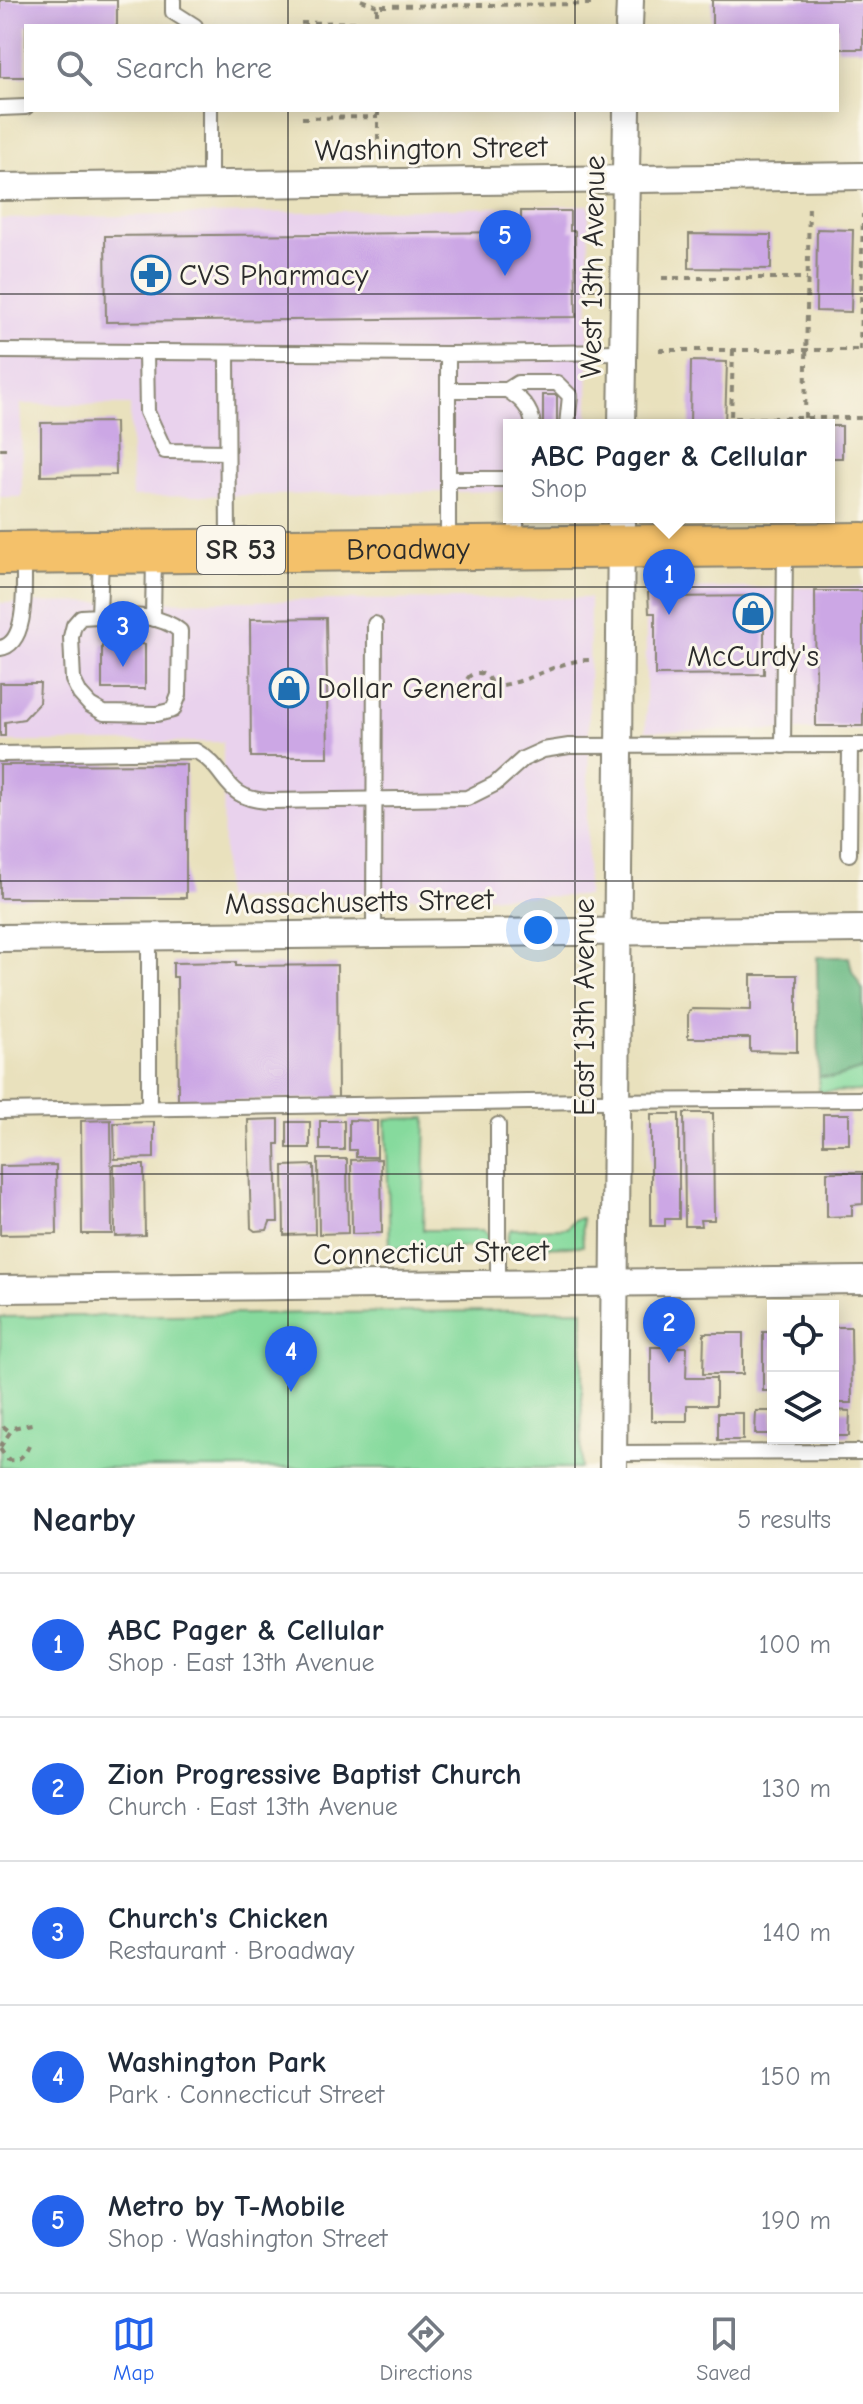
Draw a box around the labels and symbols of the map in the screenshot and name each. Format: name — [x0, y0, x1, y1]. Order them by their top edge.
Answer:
street label: Washington Street — [314, 129, 549, 169]
street label: West 13th Avenue — [574, 155, 612, 379]
pin: 5 — [479, 210, 531, 276]
pharmacy icon: CVS Pharmacy — [130, 254, 172, 296]
place label: CVS Pharmacy — [179, 258, 369, 293]
road number: SR 53 — [197, 526, 285, 574]
street label: Broadway — [346, 531, 471, 567]
pin: 1 — [643, 549, 695, 615]
shop icon: McCurdy's — [732, 592, 774, 634]
pin: 3 — [97, 601, 149, 667]
place label: McCurdy's — [687, 639, 819, 674]
shop icon: Dollar General — [268, 667, 310, 709]
place label: Dollar General — [317, 671, 504, 706]
street label: Massachusetts Street — [224, 882, 495, 922]
street label: East 13th Avenue — [567, 898, 602, 1116]
your location — [518, 910, 558, 950]
street label: Connecticut Street — [313, 1233, 551, 1273]
pin: 2 — [643, 1297, 695, 1363]
pin: 4 — [265, 1326, 317, 1392]

